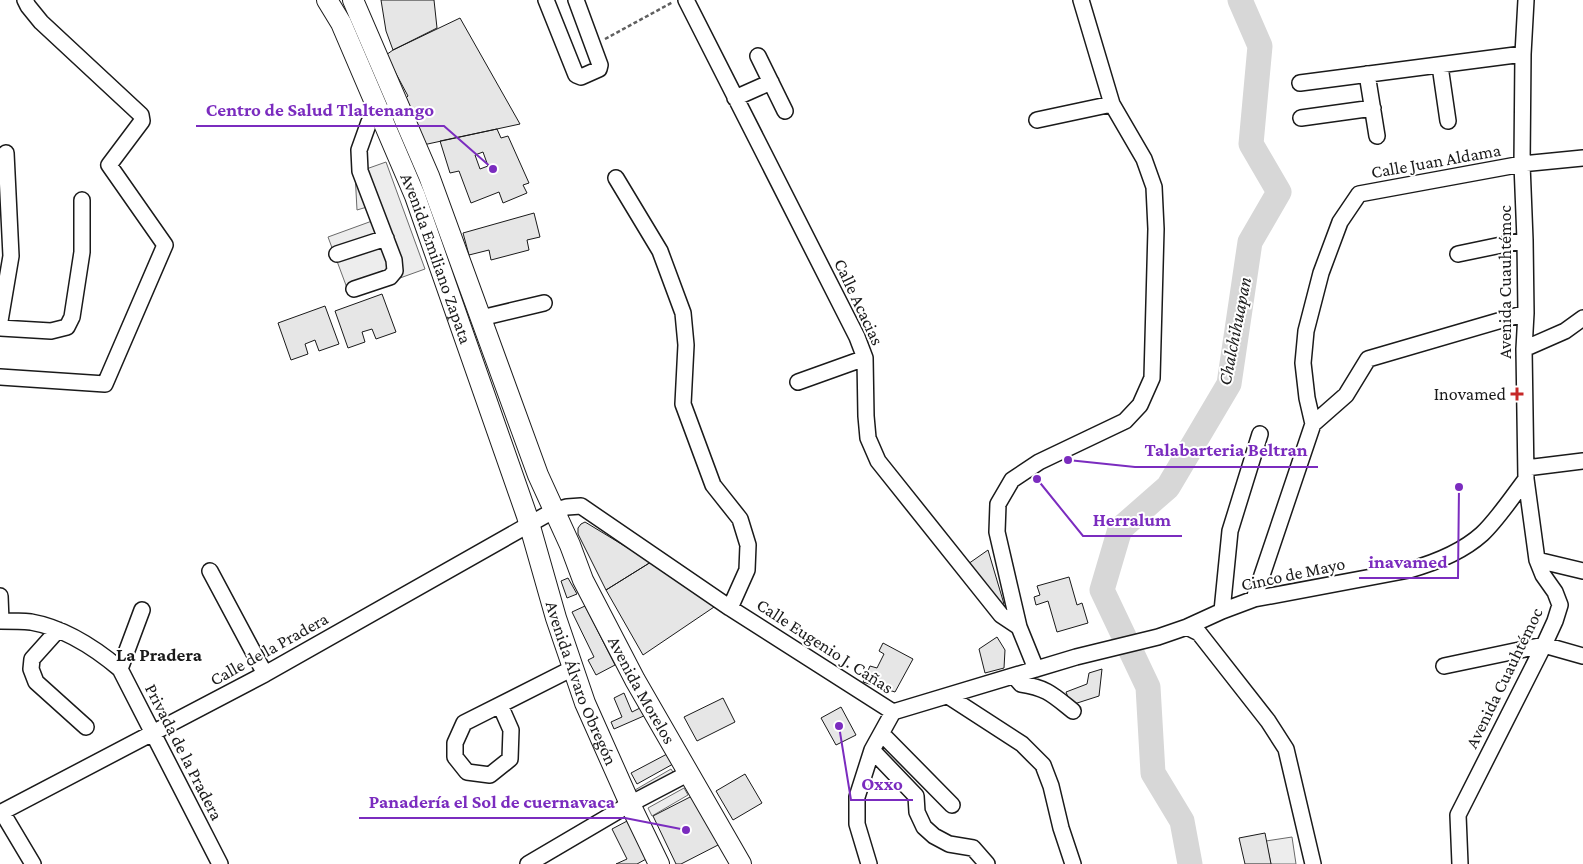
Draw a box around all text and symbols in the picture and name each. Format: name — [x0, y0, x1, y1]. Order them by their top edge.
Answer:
callout: Centro de Salud Tlaltenango — [196, 92, 444, 126]
text: Centro de Salud Tlaltenango — [206, 99, 434, 120]
street label: Calle Juan Aldama — [1370, 140, 1502, 182]
street label: Avenida Emiliano Zapata — [396, 170, 476, 346]
street label: Avenida Cuauhtémoc — [1495, 205, 1515, 359]
street label: Calle Acacias — [830, 256, 888, 348]
water label: Chalchihuapan — [1214, 275, 1255, 387]
place label: Inovamed — [1434, 384, 1507, 404]
marker: Inovamed — [1510, 387, 1524, 401]
callout: Talabarteria Beltran — [1135, 433, 1318, 467]
text: Talabarteria Beltran — [1144, 439, 1308, 460]
callout: Herralum — [1083, 502, 1182, 536]
text: Herralum — [1093, 509, 1171, 530]
callout: inavamed — [1359, 544, 1458, 578]
text: inavamed — [1368, 551, 1448, 572]
street label: Cinco de Mayo — [1239, 553, 1347, 595]
street label: Calle Eugenio J. Cañas — [753, 594, 897, 698]
street label: Avenida Álvaro Obregón — [542, 599, 622, 769]
street label: Avenida Cuauhtémoc — [1461, 604, 1547, 751]
street label: Calle de la Pradera — [206, 608, 332, 690]
street label: Avenida Morelos — [604, 633, 680, 747]
district label: La Pradera — [116, 644, 203, 665]
street label: Privada de la Pradera — [141, 681, 227, 823]
callout: Oxxo — [851, 766, 913, 800]
text: Oxxo — [861, 773, 903, 794]
callout: Panadería el Sol de cuernavaca — [359, 784, 625, 818]
text: Panadería el Sol de cuernavaca — [369, 791, 616, 812]

